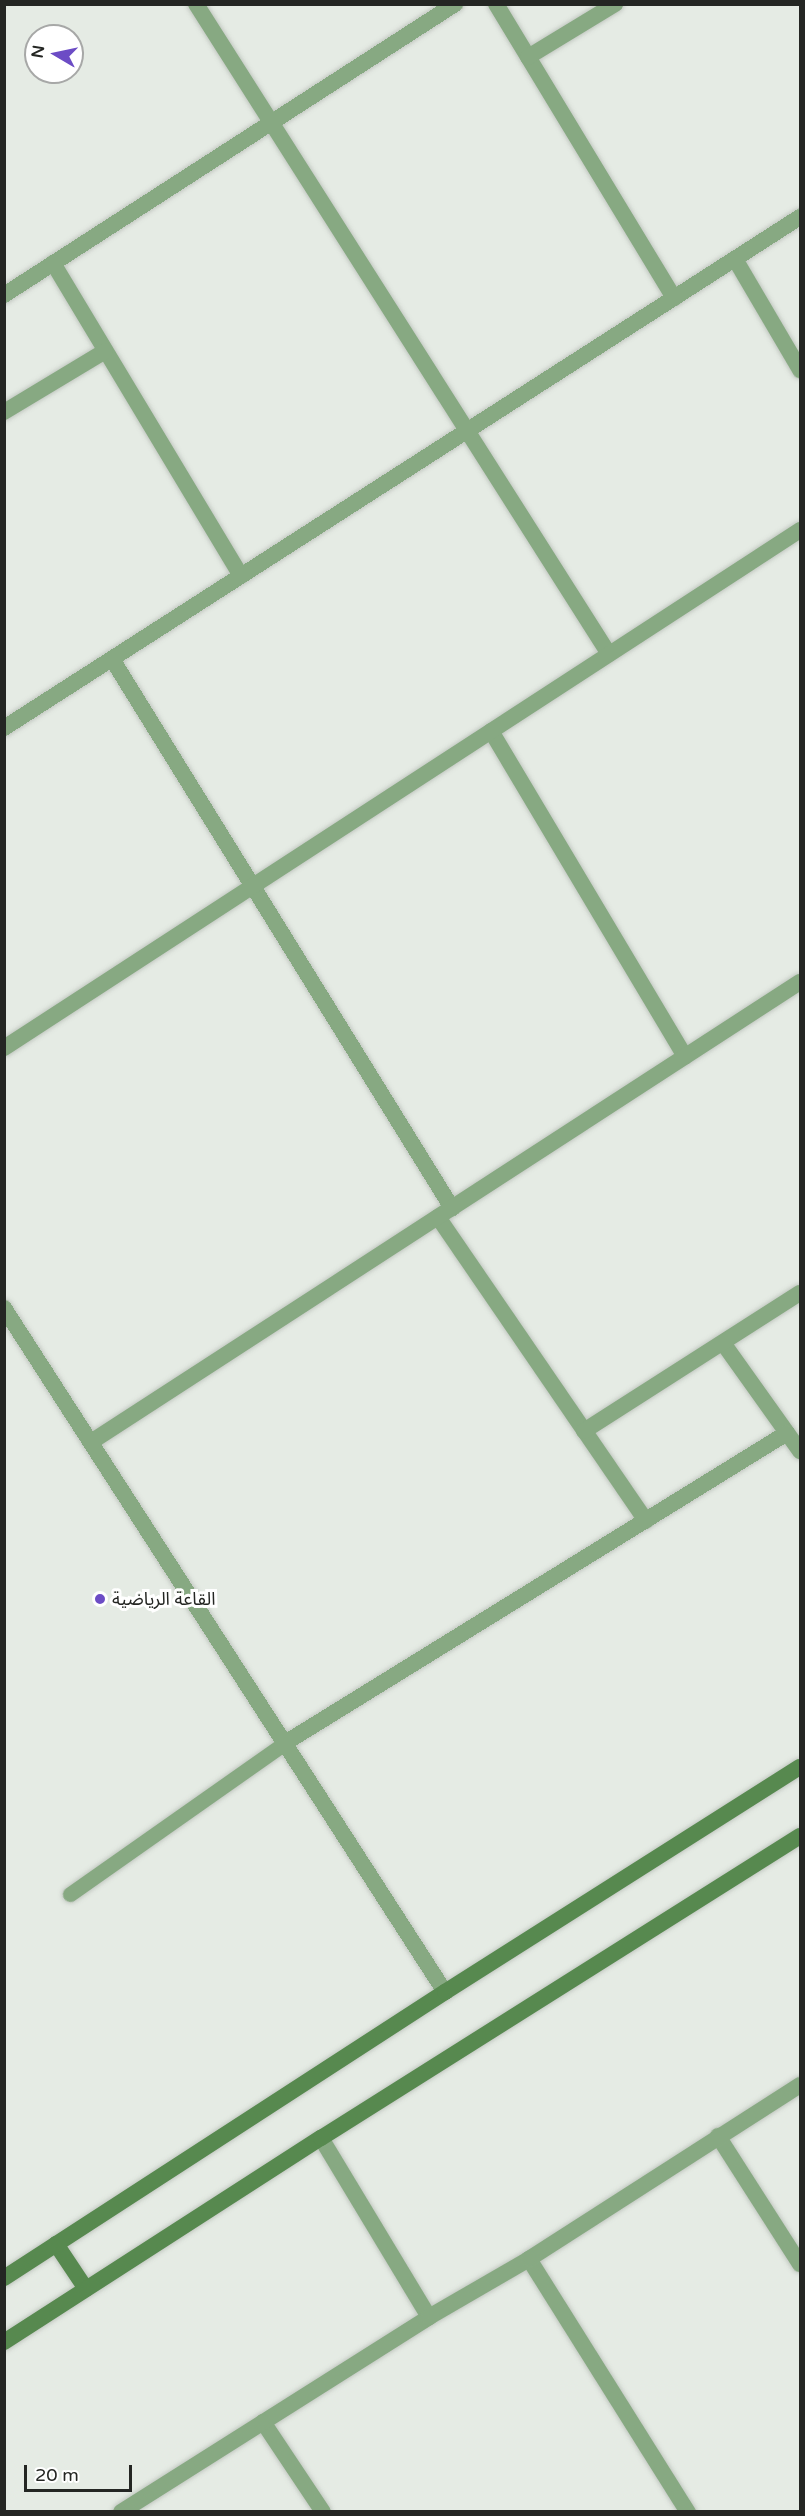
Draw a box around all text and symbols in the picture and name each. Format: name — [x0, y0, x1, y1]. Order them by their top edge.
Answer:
north arrow — [24, 24, 84, 84]
text: N — [27, 44, 49, 59]
place label: القاعة الرياضية — [112, 1588, 215, 1610]
marker: القاعة الرياضية — [93, 1592, 107, 1606]
scale bar — [27, 2453, 135, 2491]
text: 20 m — [35, 2464, 79, 2486]

